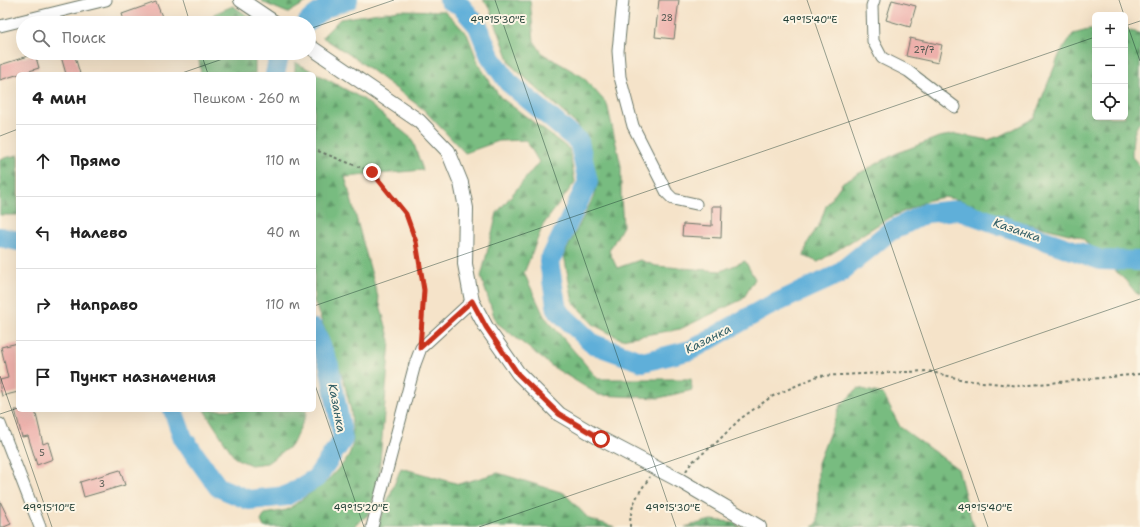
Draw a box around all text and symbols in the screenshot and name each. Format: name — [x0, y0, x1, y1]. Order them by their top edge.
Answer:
house number: 28 — [661, 12, 673, 24]
map controls — [1092, 12, 1128, 120]
button: + — [1092, 12, 1128, 48]
text: 49°15'30"E — [470, 13, 526, 26]
text: 49°15'40"E — [782, 13, 838, 26]
search box — [16, 16, 316, 60]
icon: search — [30, 27, 52, 49]
text: Поиск — [62, 28, 106, 48]
house number: 27/7 — [913, 44, 935, 56]
button: − — [1092, 48, 1128, 84]
button: locate — [1092, 84, 1128, 120]
text: 4 мин — [32, 87, 87, 109]
text: Пешком · 260 m — [194, 90, 300, 107]
icon: ahead — [32, 150, 54, 172]
text: Прямо — [70, 151, 120, 171]
text: 110 m — [265, 152, 300, 169]
route end — [363, 163, 381, 181]
water label: Казанка — [991, 214, 1043, 246]
icon: left — [32, 222, 54, 244]
text: Налево — [70, 223, 128, 243]
text: 40 m — [266, 224, 300, 241]
icon: right — [32, 294, 54, 316]
text: Направо — [70, 295, 138, 315]
text: 110 m — [265, 296, 300, 313]
water label: Казанка — [682, 321, 734, 357]
icon: arrive — [32, 366, 54, 388]
text: Пункт назначения — [70, 367, 216, 387]
water label: Казанка — [324, 382, 350, 434]
route start — [592, 430, 610, 448]
house number: 5 — [39, 447, 45, 459]
house number: 3 — [99, 478, 105, 490]
text: 49°15'10"E — [23, 501, 75, 514]
text: 49°15'20"E — [333, 501, 389, 514]
text: 49°15'30"E — [645, 501, 701, 514]
text: 49°15'40"E — [957, 501, 1013, 514]

